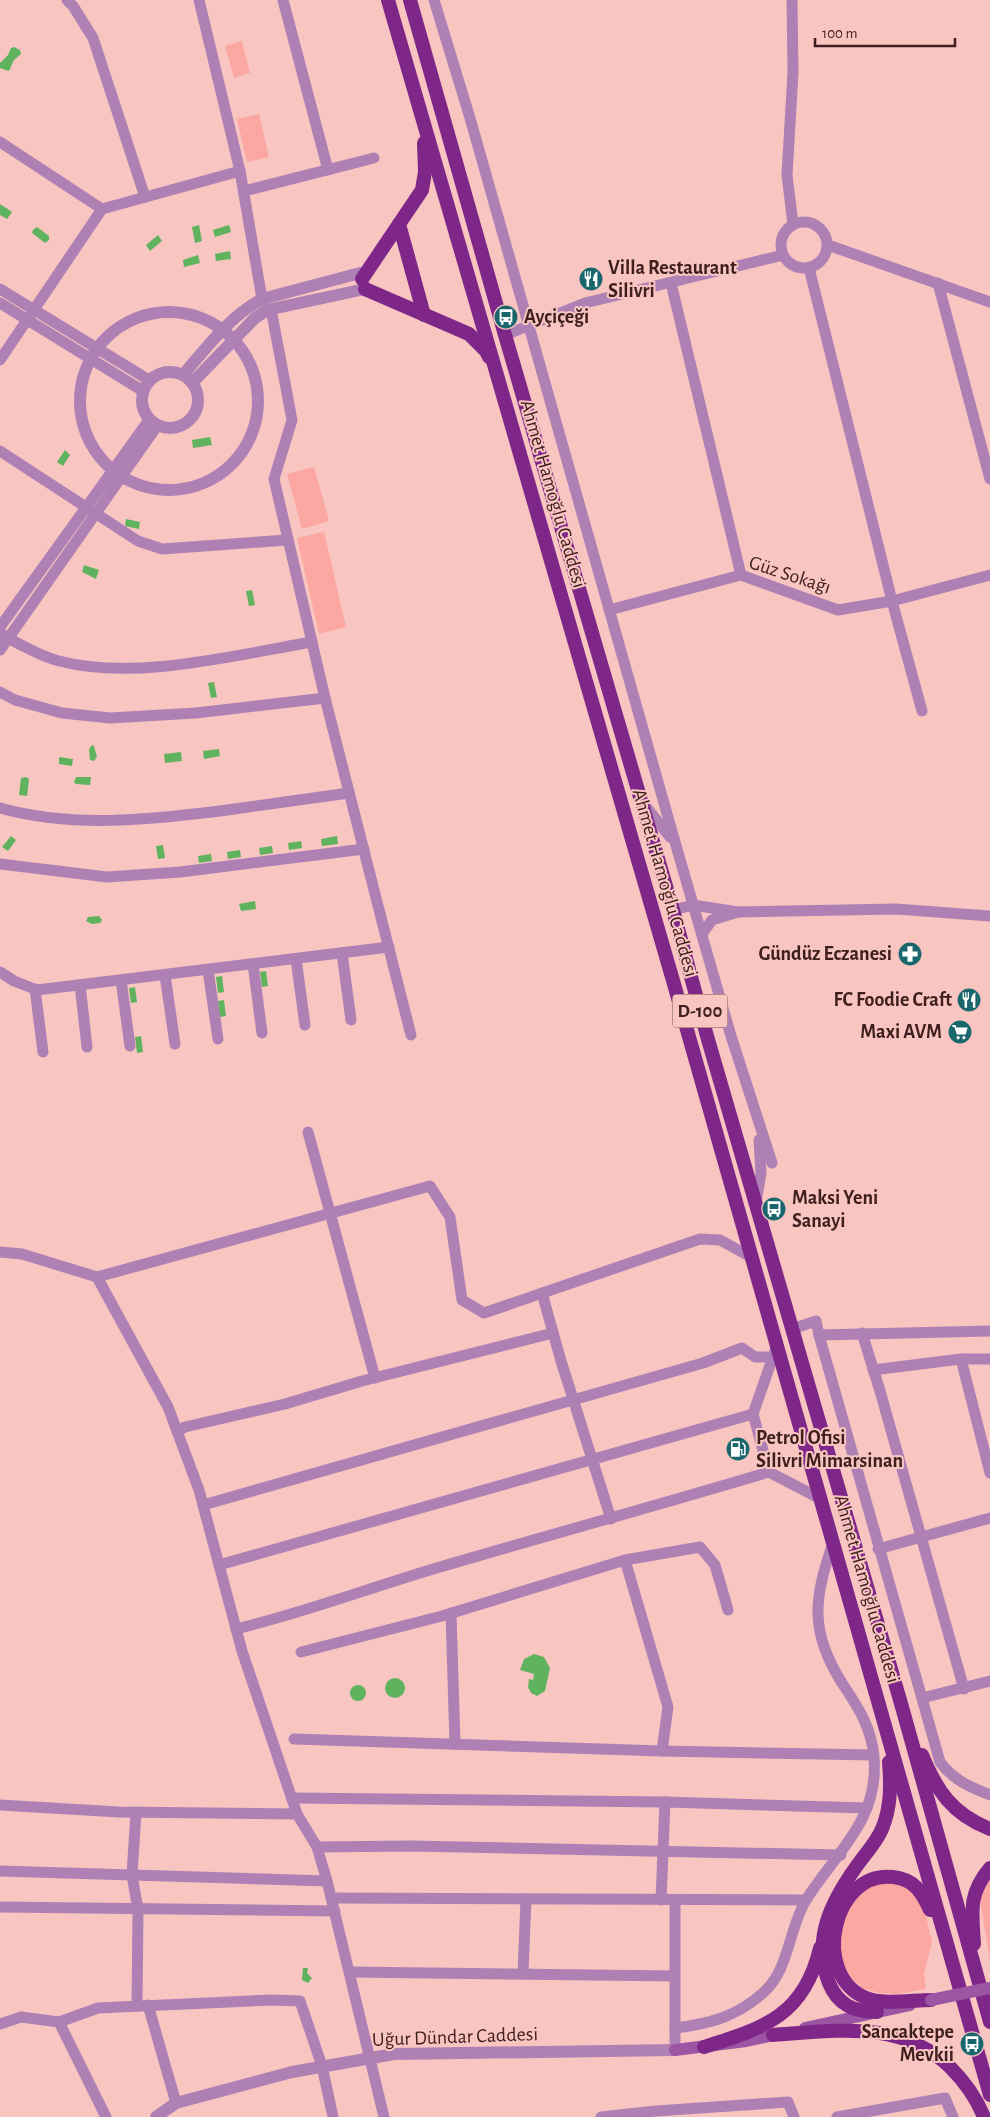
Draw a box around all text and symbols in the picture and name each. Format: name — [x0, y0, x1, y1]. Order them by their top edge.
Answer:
scale bar — [815, 15, 955, 47]
text: 100 m — [822, 26, 857, 41]
place label: Villa Restaurant Silivri — [608, 258, 737, 301]
restaurant icon: Villa Restaurant Silivri — [578, 266, 604, 292]
bus stop icon: Ayçiçeği — [493, 304, 519, 330]
place label: Ayçiçeği — [524, 307, 589, 327]
street label: Ahmet Hamoğlu Caddesi — [517, 398, 589, 590]
street label: Güz Sokağı — [747, 552, 833, 598]
street label: Ahmet Hamoğlu Caddesi — [629, 787, 701, 979]
pharmacy icon: Gündüz Eczanesi — [897, 941, 923, 967]
place label: Gündüz Eczanesi — [759, 944, 892, 964]
restaurant icon: FC Foodie Craft — [956, 987, 982, 1013]
place label: FC Foodie Craft — [833, 990, 952, 1010]
road number: D-100 — [672, 994, 728, 1028]
supermarket icon: Maxi AVM — [947, 1019, 973, 1045]
place label: Maxi AVM — [860, 1022, 942, 1042]
place label: Maksi Yeni Sanayi — [792, 1188, 878, 1231]
bus stop icon: Maksi Yeni Sanayi — [761, 1196, 787, 1222]
place label: Petrol Ofisi Silivri Mimarsinan — [756, 1428, 903, 1471]
fuel station icon: Petrol Ofisi Silivri Mimarsinan — [725, 1436, 751, 1462]
street label: Ahmet Hamoğlu Caddesi — [831, 1493, 903, 1685]
place label: Sancaktepe Mevkii — [861, 2022, 954, 2065]
street label: Uğur Dündar Caddesi — [372, 2024, 538, 2050]
bus stop icon: Sancaktepe Mevkii — [959, 2031, 985, 2057]

